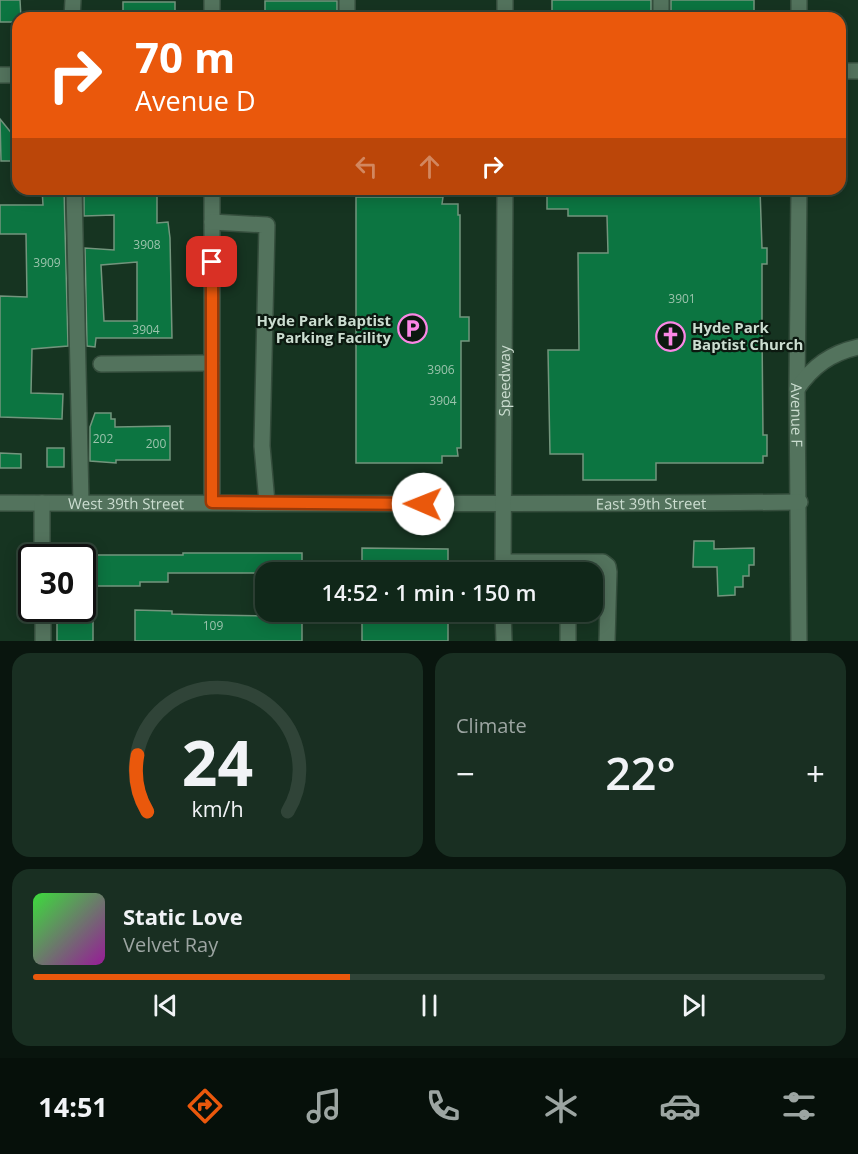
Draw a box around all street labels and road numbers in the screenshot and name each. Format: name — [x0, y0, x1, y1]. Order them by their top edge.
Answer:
street label: Speedway — [494, 345, 514, 417]
street label: Avenue F — [787, 383, 807, 447]
street label: West 39th Street — [68, 493, 184, 513]
street label: East 39th Street — [596, 493, 706, 513]

